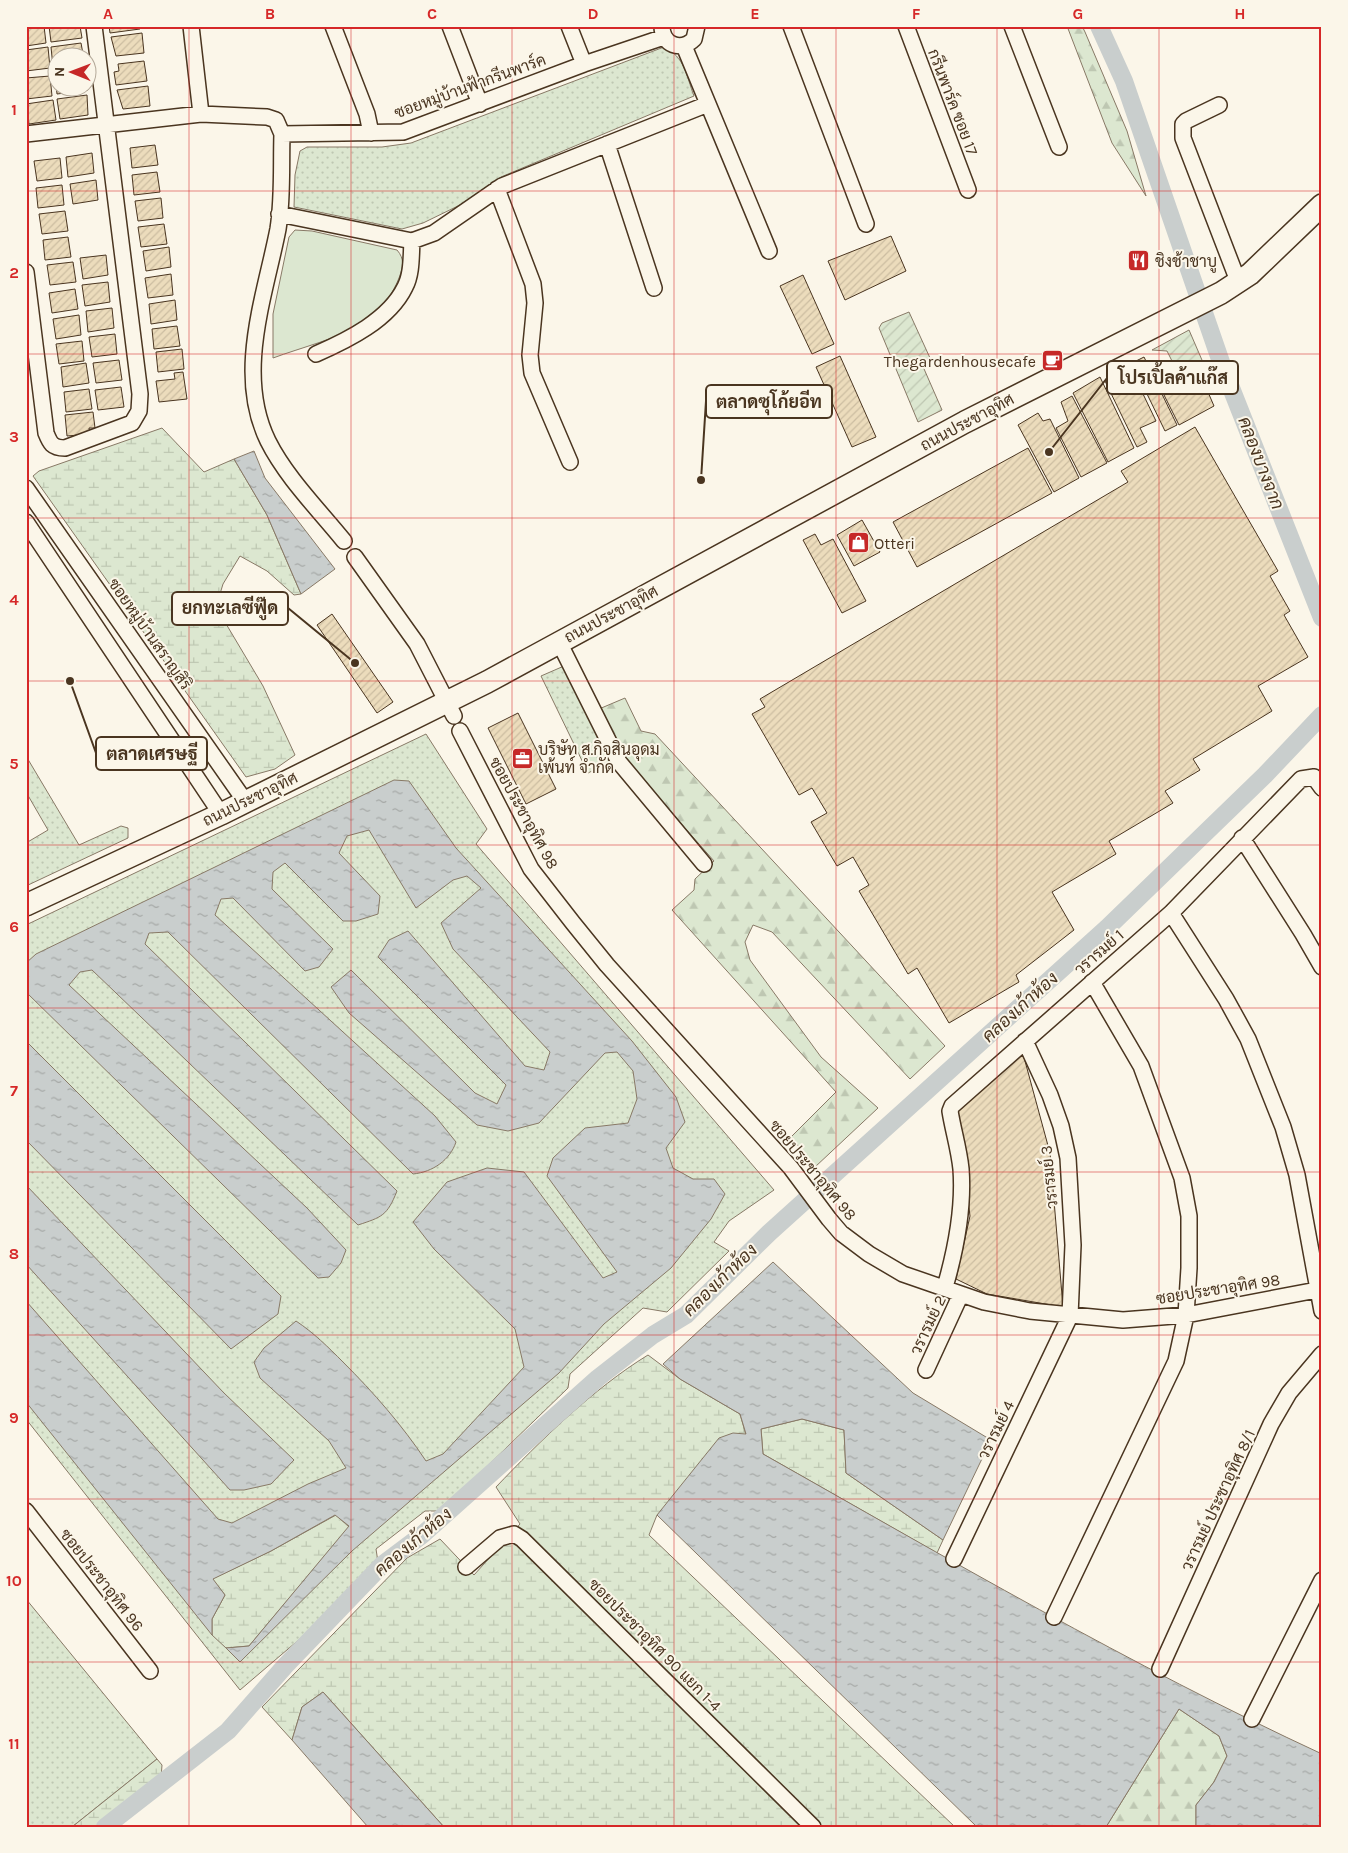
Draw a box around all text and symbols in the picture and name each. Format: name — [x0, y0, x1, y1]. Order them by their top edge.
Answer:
text: A — [103, 4, 113, 23]
text: B — [265, 4, 275, 23]
text: C — [427, 4, 437, 23]
text: D — [588, 4, 599, 23]
text: E — [750, 4, 760, 23]
text: F — [912, 4, 921, 23]
text: G — [1073, 4, 1083, 23]
text: H — [1234, 4, 1246, 23]
street label: กรีนพาร์ค ซอย 17 — [924, 45, 985, 158]
street label: ซอยหมู่บ้านฟ้ากรีนพาร์ค — [391, 47, 549, 124]
north arrow — [48, 48, 98, 98]
text: N — [51, 67, 68, 77]
text: 1 — [11, 100, 17, 119]
restaurant icon: ชิงช้าชาบู — [1127, 249, 1151, 273]
place label: ชิงช้าชาบู — [1155, 251, 1217, 273]
text: 2 — [9, 263, 19, 282]
cafe icon: Thegardenhousecafe — [1040, 349, 1064, 373]
place label: Thegardenhousecafe — [884, 352, 1036, 371]
callout: โปรเปิ้ลค้าแก๊ส — [1107, 361, 1238, 394]
text: โปรเปิ้ลค้าแก๊ส — [1117, 362, 1228, 389]
callout: ตลาดซุโก้ยอีท — [706, 385, 832, 418]
text: ตลาดซุโก้ยอีท — [716, 389, 822, 416]
street label: ถนนประชาอุทิศ — [917, 389, 1018, 456]
water label: คลองบางจาก — [1233, 413, 1289, 513]
text: 3 — [9, 427, 19, 446]
shop icon: Otteri — [846, 531, 870, 555]
place label: Otteri — [874, 534, 915, 553]
street label: ซอยหมู่บ้านสราญสิริ — [103, 574, 197, 695]
street label: ถนนประชาอุทิศ — [561, 581, 662, 648]
text: 4 — [9, 590, 19, 609]
callout: ยกทะเลซีฟู๊ด — [172, 592, 288, 625]
text: ยกทะเลซีฟู๊ด — [182, 595, 278, 621]
callout: ตลาดเศรษฐี — [96, 737, 207, 770]
place label: บริษัท ส.กิจสินอุดม เพ้นท์ จำกัด — [538, 739, 660, 777]
text: ตลาดเศรษฐี — [106, 741, 198, 766]
office icon: บริษัท ส.กิจสินอุดม เพ้นท์ จำกัด — [510, 746, 534, 770]
text: 5 — [9, 754, 19, 773]
street label: ซอยประชาอุทิศ 98 — [484, 754, 563, 873]
street label: ถนนประชาอุทิศ — [199, 768, 302, 832]
text: 6 — [9, 917, 19, 936]
street label: วรารมย์ 1 — [1068, 923, 1128, 979]
water label: คลองเก้าห้อง — [977, 966, 1063, 1047]
text: 7 — [10, 1081, 18, 1100]
street label: ซอยประชาอุทิศ 98 — [764, 1116, 860, 1225]
street label: วรารมย์ 3 — [1033, 1144, 1062, 1210]
water label: คลองเก้าห้อง — [678, 1238, 762, 1321]
text: 8 — [9, 1244, 19, 1263]
street label: ซอยประชาอุทิศ 98 — [1155, 1270, 1282, 1310]
street label: วรารมย์ 2 — [903, 1291, 950, 1358]
street label: วรารมย์ 4 — [971, 1396, 1018, 1463]
text: 9 — [9, 1408, 19, 1427]
street label: วรารมย์ ประชาอุทิศ 8/1 — [1174, 1425, 1261, 1575]
water label: คลองเก้าห้อง — [369, 1502, 456, 1581]
street label: ซอยประชาอุทิศ 96 — [55, 1525, 148, 1636]
text: 10 — [6, 1571, 22, 1590]
street label: ซอยประชาอุทิศ 90 แยก 1-4 — [583, 1575, 725, 1717]
text: 11 — [8, 1734, 20, 1753]

